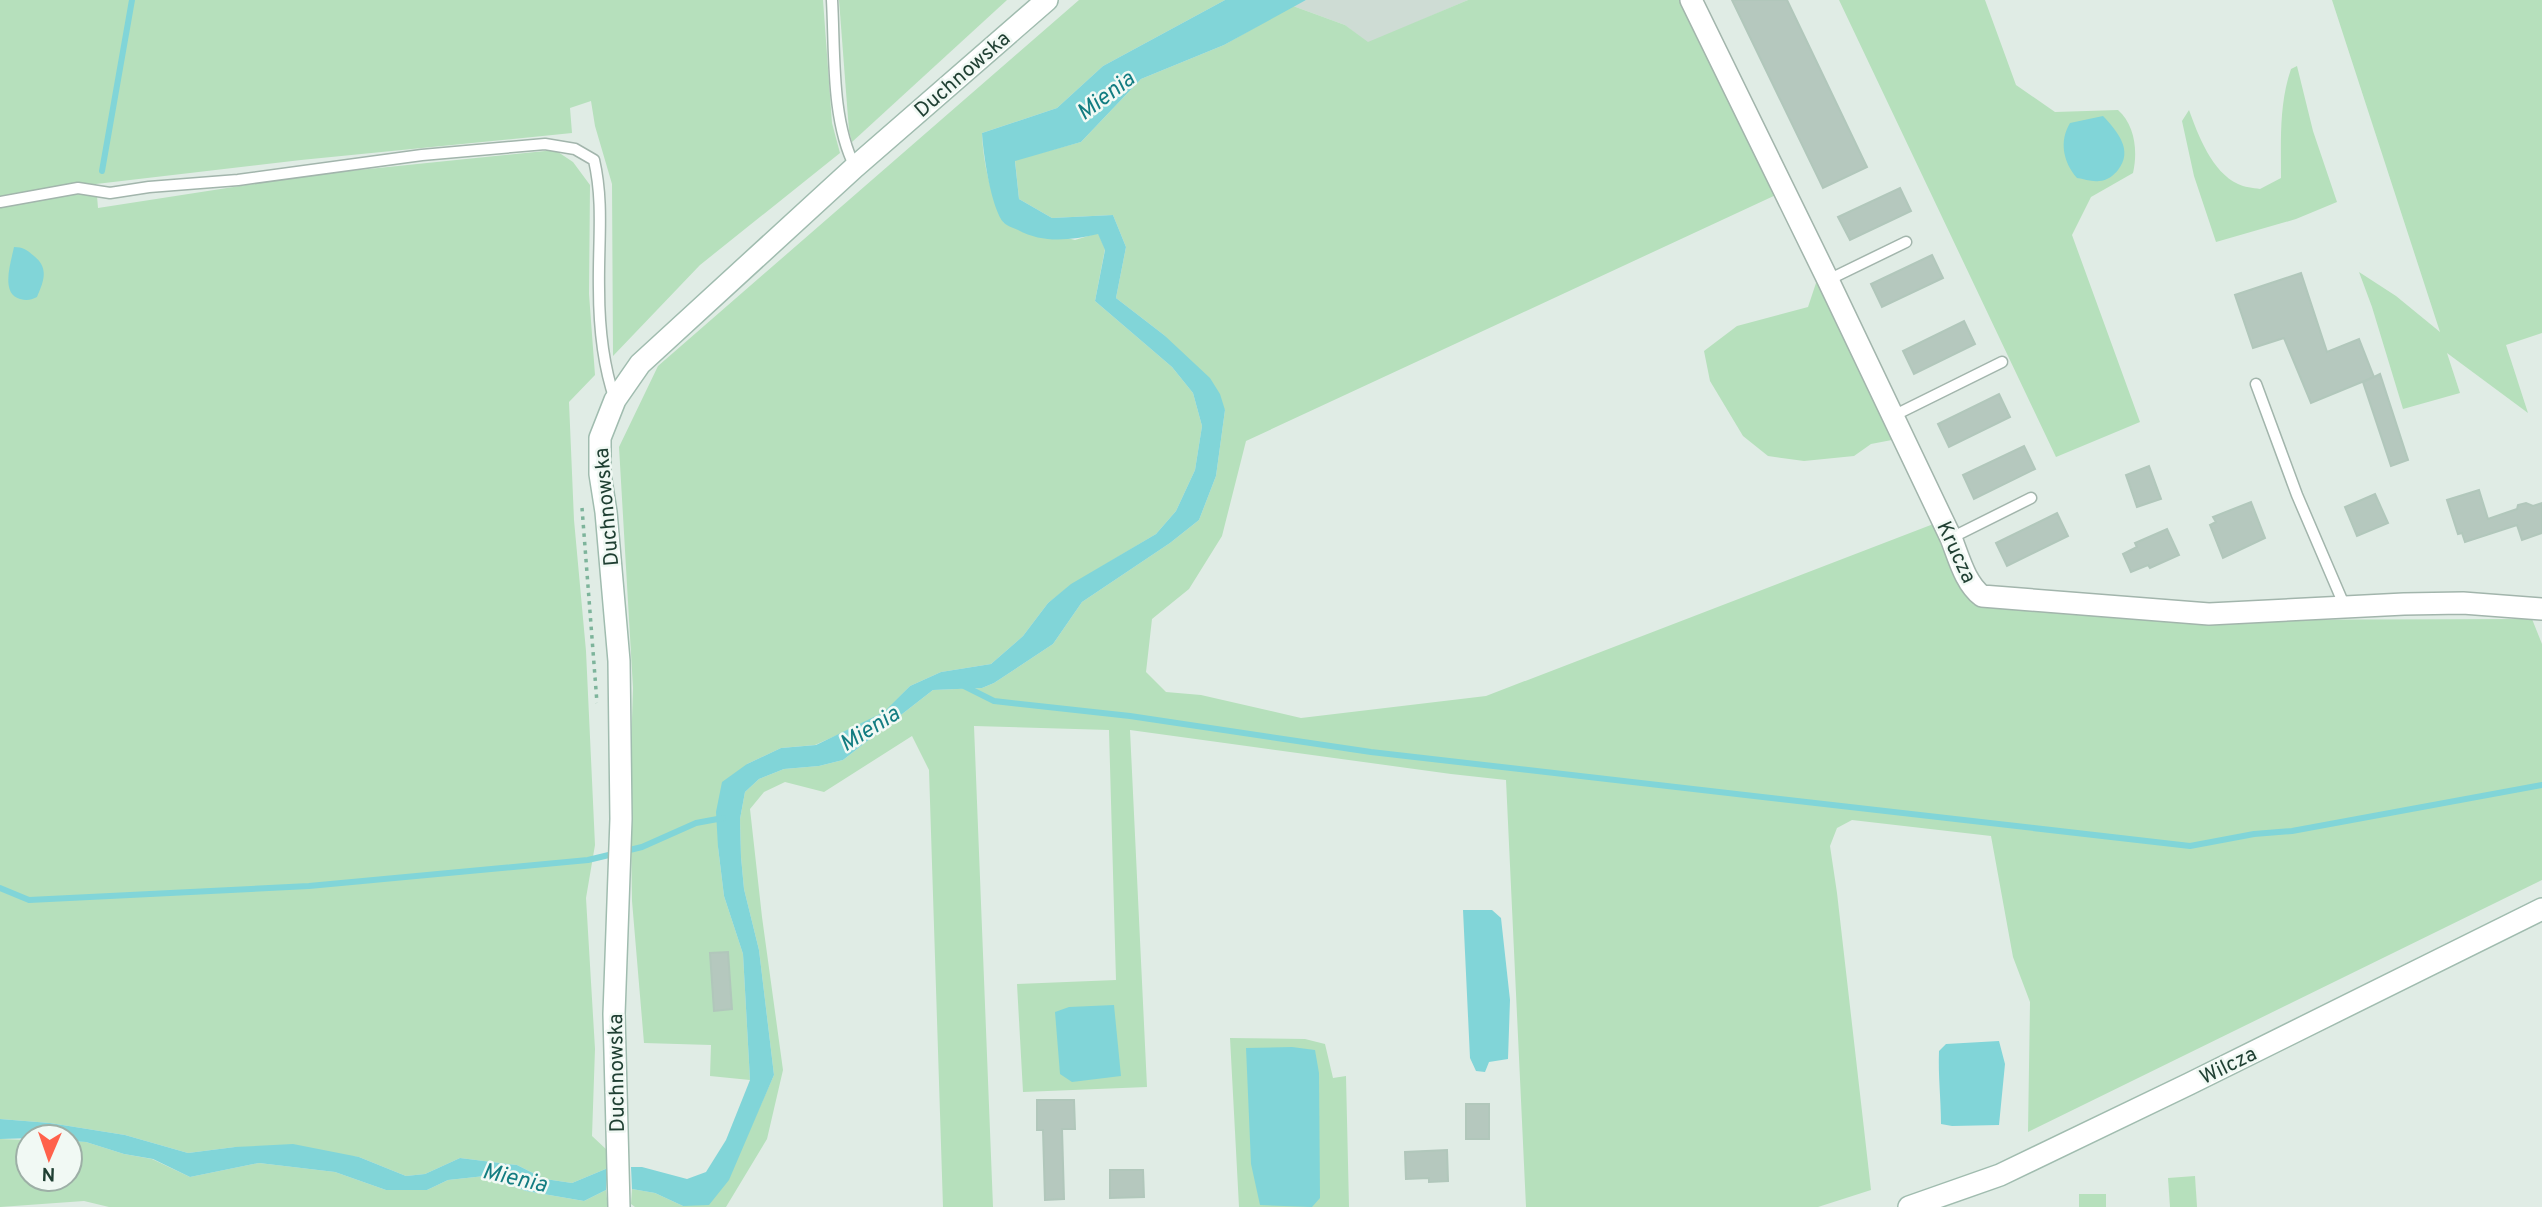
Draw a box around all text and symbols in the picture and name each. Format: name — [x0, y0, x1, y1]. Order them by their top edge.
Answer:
street label: Duchnowska — [909, 26, 1017, 124]
water label: Mienia — [1072, 66, 1141, 128]
street label: Duchnowska — [589, 447, 626, 567]
street label: Krucza — [1930, 517, 1982, 588]
water label: Mienia — [835, 700, 906, 760]
street label: Duchnowska — [603, 1013, 632, 1133]
street label: Wilcza — [2196, 1041, 2262, 1092]
north arrow — [14, 1123, 84, 1193]
water label: Mienia — [479, 1158, 550, 1201]
text: N — [41, 1161, 56, 1185]

